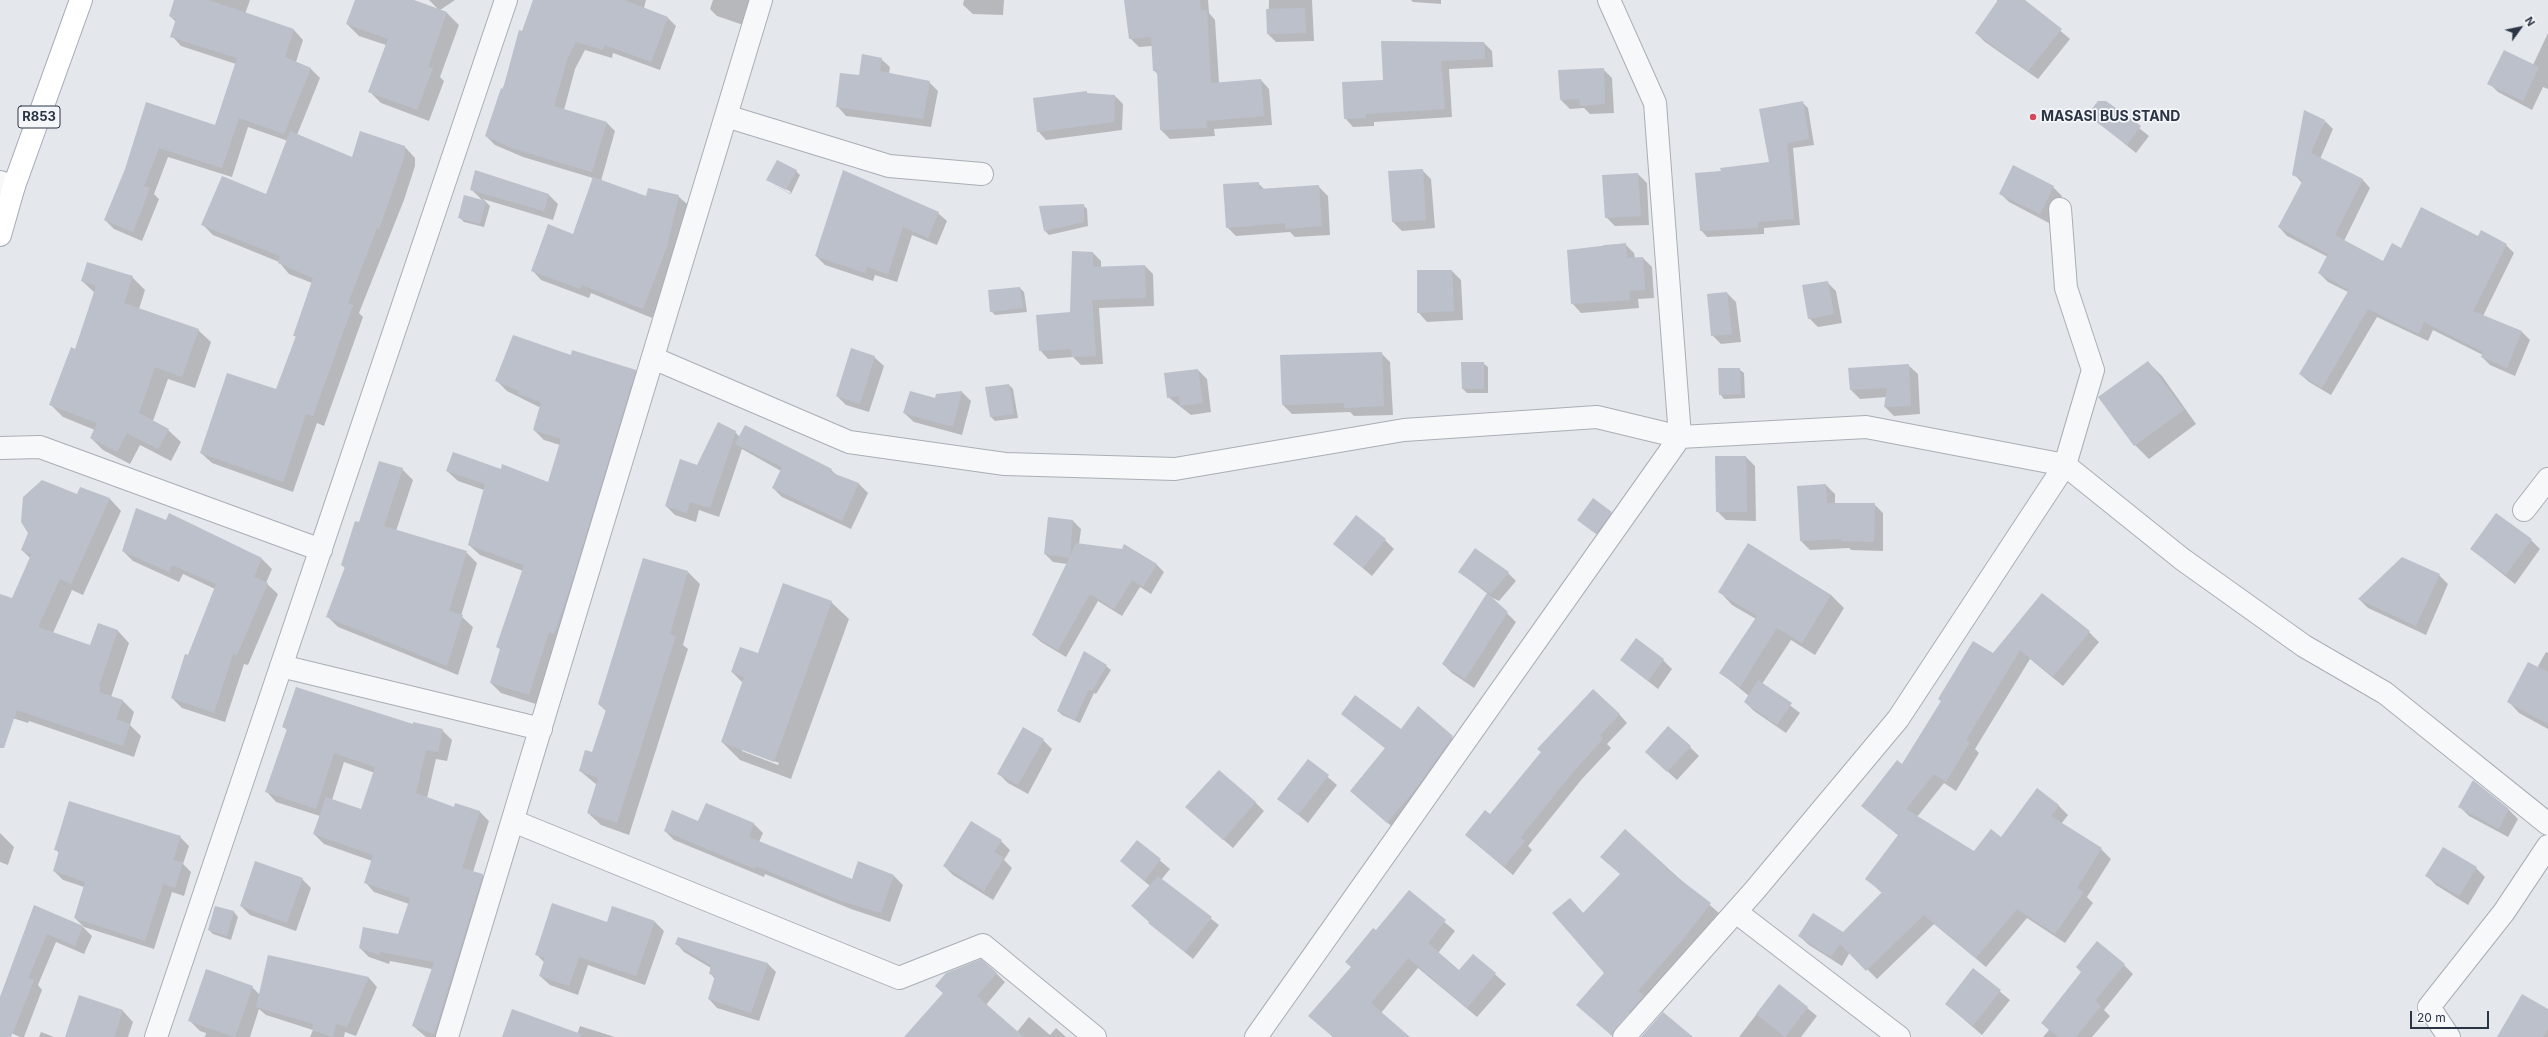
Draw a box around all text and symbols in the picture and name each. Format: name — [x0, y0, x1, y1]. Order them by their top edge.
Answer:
north arrow — [2500, 8, 2540, 48]
text: N — [2522, 14, 2538, 29]
road number: R853 — [18, 106, 60, 128]
place label: MASASI BUS STAND — [2041, 109, 2180, 125]
marker: MASASI BUS STAND — [2028, 112, 2038, 122]
scale bar — [2412, 1003, 2491, 1029]
text: 20 m — [2417, 1010, 2446, 1025]

